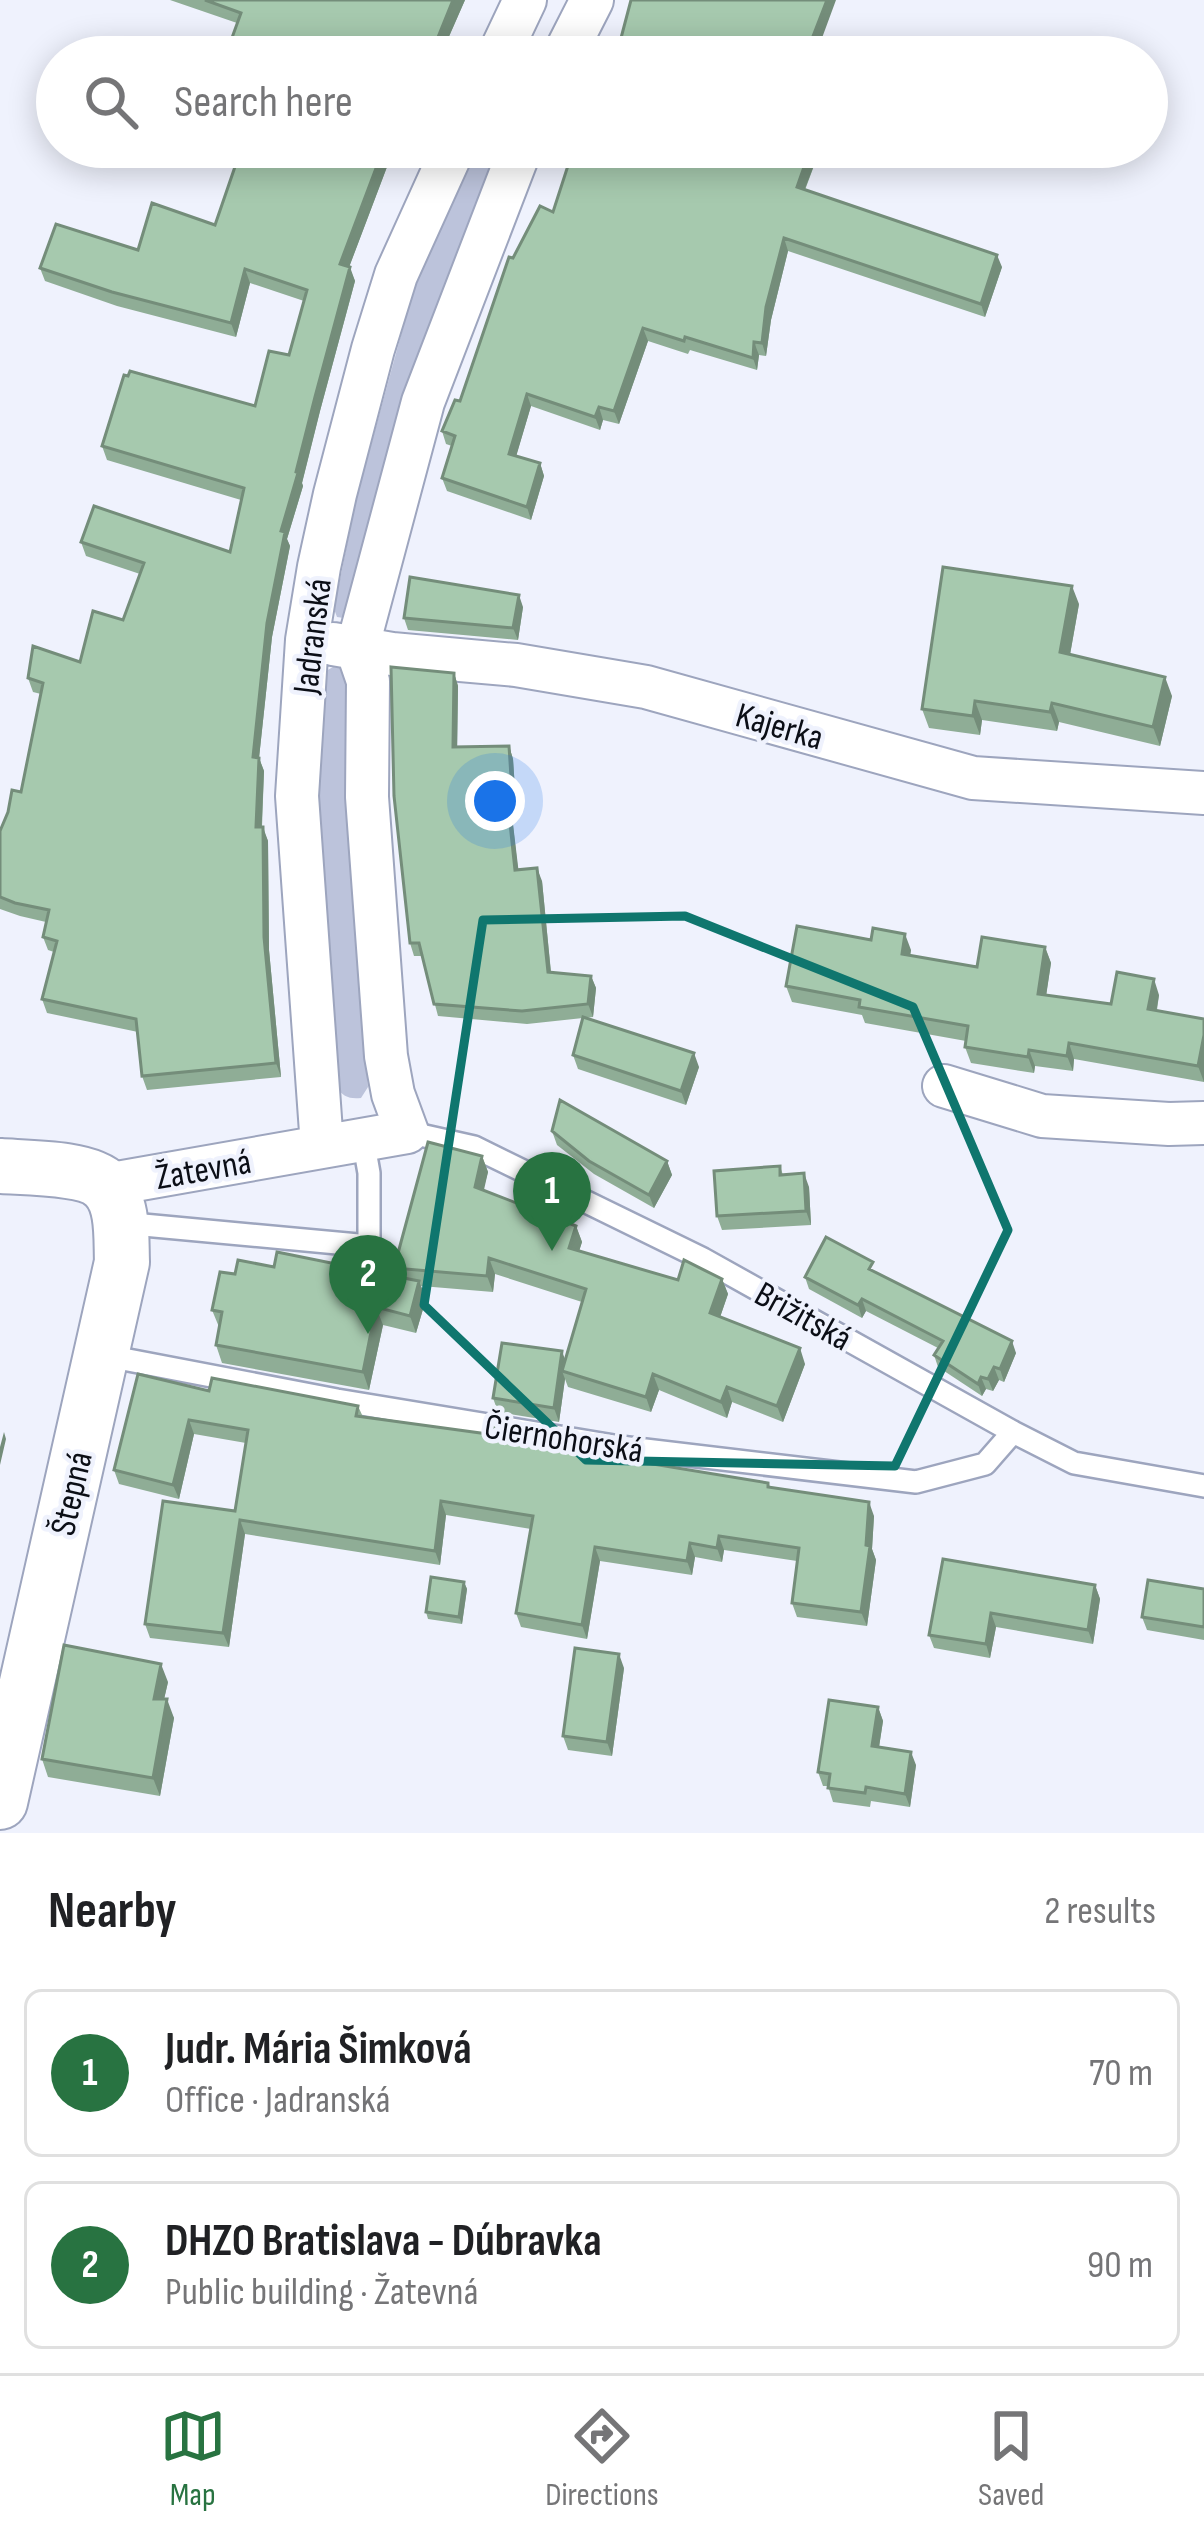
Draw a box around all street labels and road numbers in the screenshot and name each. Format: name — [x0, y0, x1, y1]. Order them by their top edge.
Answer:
street label: Jadranská — [285, 576, 342, 697]
street label: Kajerka — [731, 694, 828, 760]
street label: Žatevná — [152, 1141, 255, 1200]
street label: Brižitská — [747, 1273, 859, 1361]
street label: Čiernohorská — [481, 1406, 646, 1473]
street label: Štepná — [42, 1447, 103, 1540]

